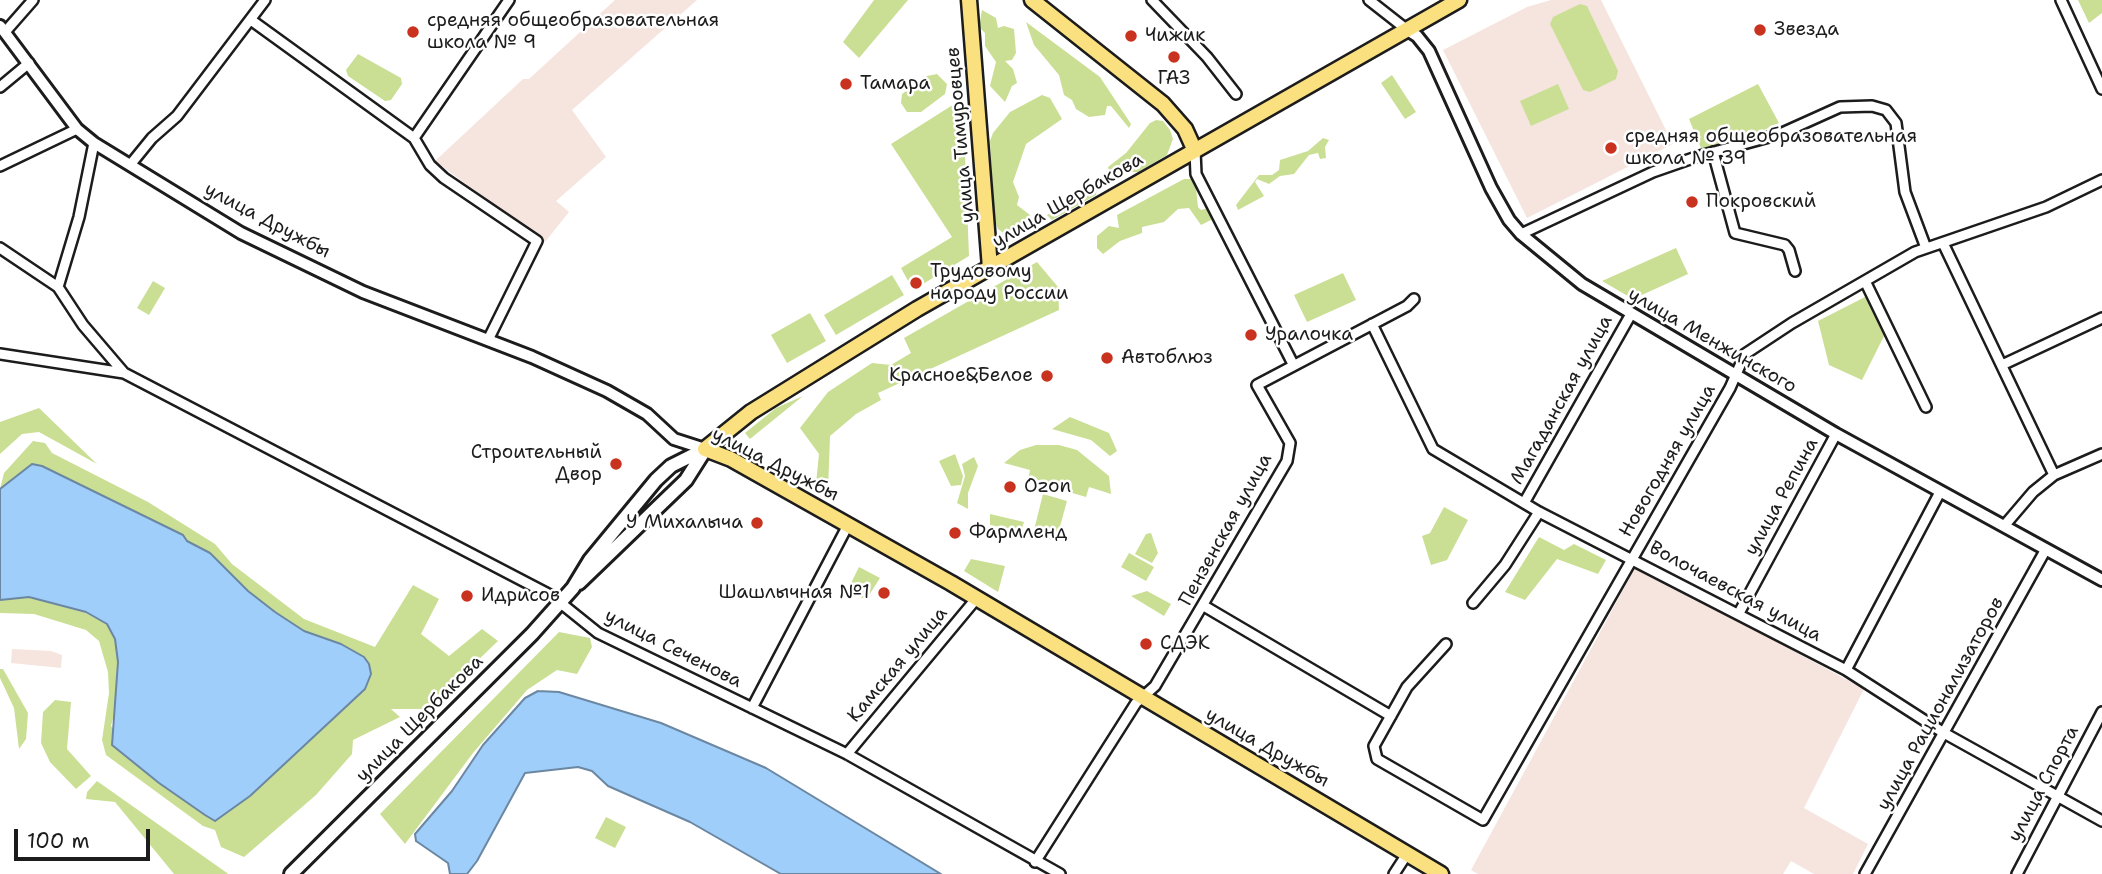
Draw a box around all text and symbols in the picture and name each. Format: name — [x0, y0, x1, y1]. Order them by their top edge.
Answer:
place label: средняя общеобразовательная школа № 9 — [427, 10, 719, 54]
place label: Звезда — [1774, 19, 1839, 41]
marker: Звезда — [1752, 22, 1768, 38]
marker: средняя общеобразовательная школа № 9 — [405, 24, 421, 40]
place label: Чижик — [1145, 25, 1205, 47]
marker: Чижик — [1123, 28, 1139, 44]
street label: улица Тимуровцев — [942, 46, 980, 224]
marker: ГАЗ — [1166, 49, 1182, 65]
place label: ГАЗ — [1158, 68, 1190, 90]
place label: Тамара — [860, 73, 930, 95]
marker: Тамара — [838, 76, 854, 92]
place label: средняя общеобразовательная школа № 39 — [1625, 126, 1917, 170]
marker: средняя общеобразовательная школа № 39 — [1603, 140, 1619, 156]
street label: улица Щербакова — [988, 149, 1148, 253]
street label: улица Дружбы — [200, 178, 334, 264]
place label: Покровский — [1706, 191, 1816, 213]
marker: Покровский — [1684, 194, 1700, 210]
place label: Трудовому народу России — [930, 261, 1068, 305]
marker: Трудовому народу России — [908, 275, 924, 291]
street label: улица Менжинского — [1623, 283, 1801, 399]
street label: Магаданская улица — [1506, 312, 1618, 488]
place label: Уралочка — [1265, 324, 1353, 346]
marker: Уралочка — [1243, 327, 1259, 343]
place label: Автоблюз — [1121, 347, 1213, 369]
marker: Автоблюз — [1099, 350, 1115, 366]
place label: Красное&Белое — [889, 365, 1033, 387]
marker: Красное&Белое — [1039, 368, 1055, 384]
street label: Новогодняя улица — [1615, 380, 1721, 542]
street label: улица Дружбы — [708, 423, 842, 507]
street label: улица Репина — [1740, 434, 1824, 560]
place label: Строительный Двор — [471, 442, 602, 486]
street label: Пензенская улица — [1175, 450, 1277, 610]
marker: Строительный Двор — [608, 456, 624, 472]
place label: Ozon — [1024, 476, 1071, 498]
marker: Ozon — [1002, 479, 1018, 495]
place label: У Михалыча — [626, 512, 743, 534]
marker: У Михалыча — [749, 515, 765, 531]
place label: Фармленд — [969, 522, 1067, 544]
marker: Фармленд — [947, 525, 963, 541]
street label: Волочаевская улица — [1645, 537, 1825, 647]
place label: Шашлычная №1 — [718, 582, 870, 604]
place label: Идрисов — [481, 585, 560, 607]
marker: Шашлычная №1 — [876, 585, 892, 601]
marker: Идрисов — [459, 588, 475, 604]
street label: улица Рационализаторов — [1873, 593, 2009, 815]
street label: Камская улица — [843, 603, 953, 727]
street label: улица Сеченова — [601, 605, 745, 693]
place label: СДЭК — [1160, 633, 1210, 655]
marker: СДЭК — [1138, 636, 1154, 652]
street label: улица Щербакова — [352, 651, 488, 787]
street label: улица Дружбы — [1201, 703, 1333, 793]
street label: улица Спорта — [2004, 722, 2084, 846]
scale bar — [18, 814, 154, 858]
text: 100 m — [27, 827, 90, 855]

